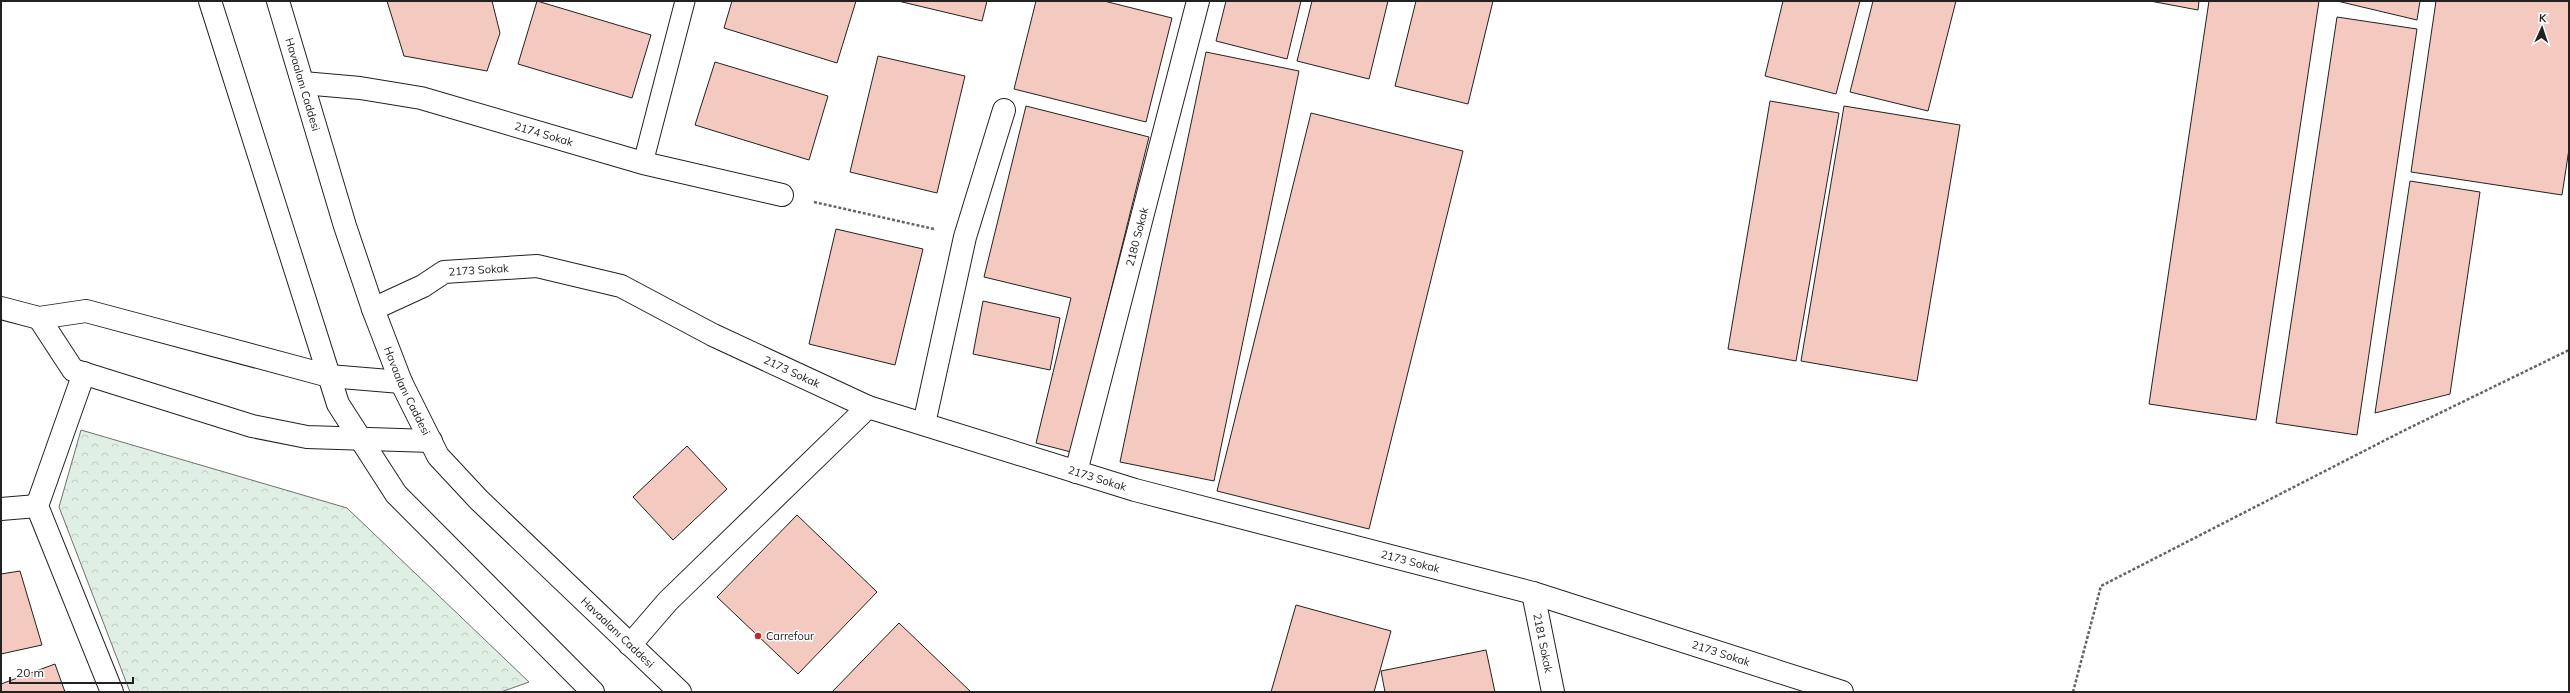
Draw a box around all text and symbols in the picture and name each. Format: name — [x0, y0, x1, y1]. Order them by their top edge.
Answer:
north arrow — [2522, 8, 2562, 48]
text: K — [2538, 11, 2547, 25]
street label: Havaalanı Caddesi — [282, 36, 323, 133]
street label: 2174 Sokak — [513, 119, 575, 149]
street label: 2180 Sokak — [1123, 205, 1151, 268]
street label: 2173 Sokak — [448, 261, 510, 279]
street label: Havaalanı Caddesi — [381, 344, 433, 438]
street label: 2173 Sokak — [762, 353, 822, 391]
street label: 2173 Sokak — [1066, 463, 1128, 494]
street label: 2173 Sokak — [1379, 547, 1442, 576]
street label: Havaalanı Caddesi — [578, 594, 657, 671]
street label: 2181 Sokak — [1530, 612, 1556, 674]
place label: Carrefour — [766, 629, 814, 643]
marker: Carrefour — [753, 631, 763, 641]
street label: 2173 Sokak — [1690, 637, 1752, 669]
scale bar — [10, 659, 133, 685]
text: 20 m — [16, 665, 44, 680]

